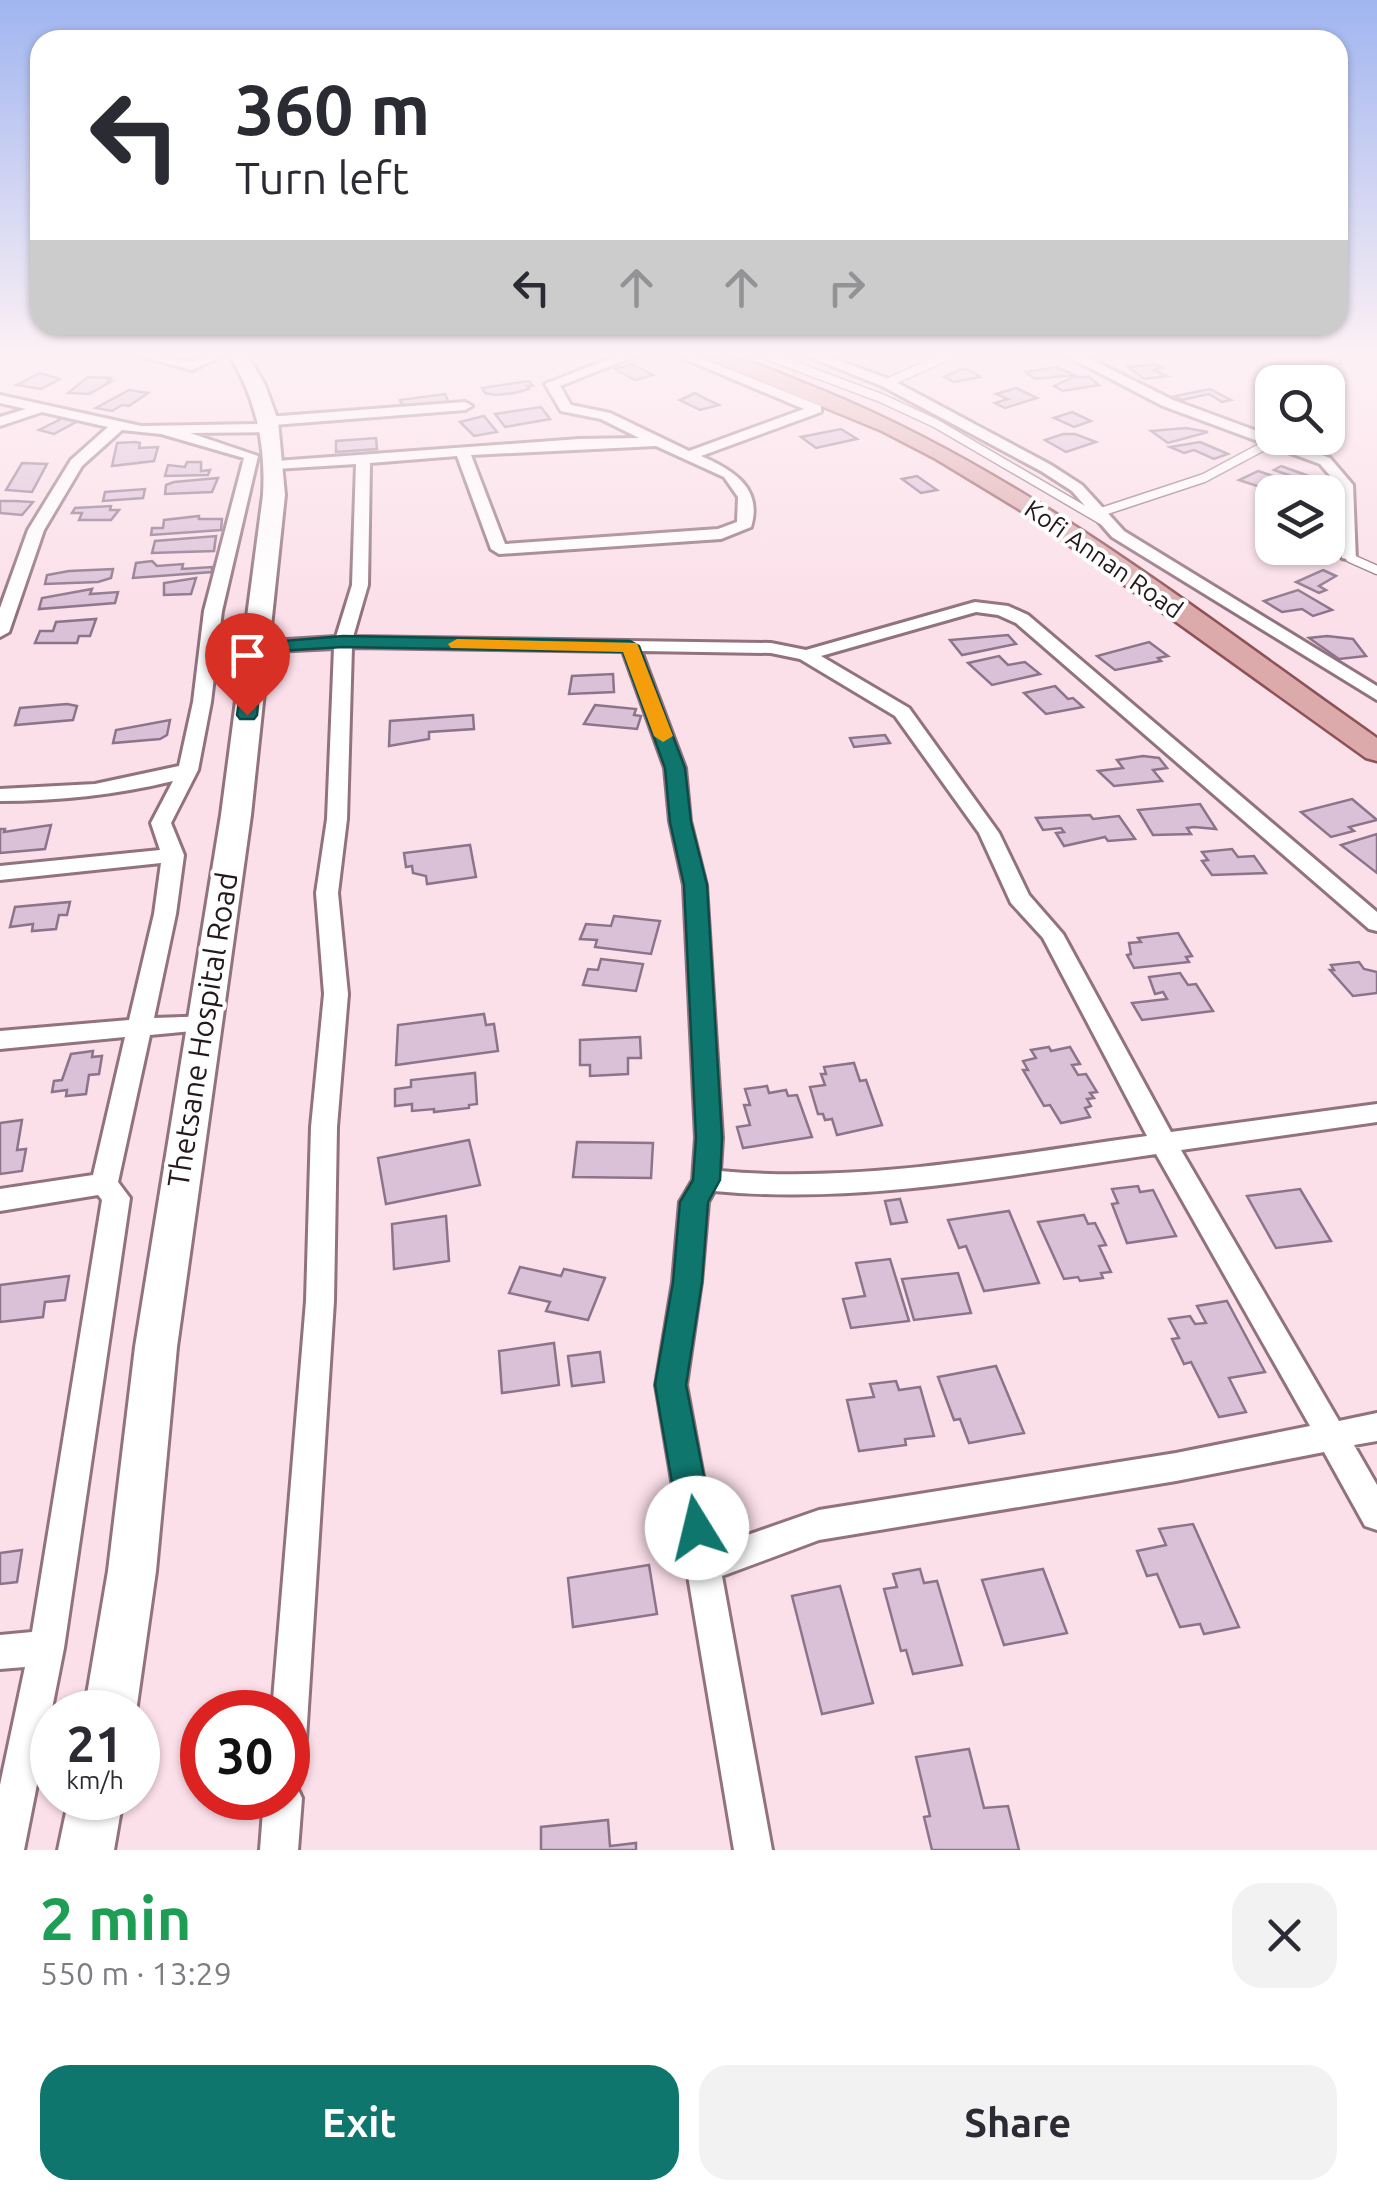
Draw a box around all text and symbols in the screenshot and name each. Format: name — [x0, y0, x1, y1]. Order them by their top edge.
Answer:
icon: left — [70, 70, 200, 200]
text: 360 m — [235, 70, 430, 148]
text: Turn left — [235, 152, 409, 203]
icon: left — [504, 260, 559, 315]
icon: ahead — [609, 260, 664, 315]
icon: ahead — [714, 260, 769, 315]
icon: right — [819, 260, 874, 315]
map controls — [1255, 365, 1345, 565]
button: search — [1255, 365, 1345, 455]
button: layers — [1255, 475, 1345, 565]
street label: Kofi Annan Road — [1020, 494, 1188, 624]
pin — [205, 613, 290, 716]
icon: arrive — [220, 628, 275, 683]
street label: Thetsane Hospital Road — [160, 870, 244, 1190]
position arrow — [645, 1476, 749, 1580]
speed limit sign: 30 — [180, 1690, 310, 1820]
text: 21 — [67, 1715, 123, 1771]
text: km/h — [66, 1766, 124, 1794]
button: close — [1232, 1883, 1337, 1988]
text: 2 min — [40, 1884, 192, 1951]
text: 550 m · 13:29 — [40, 1955, 232, 1991]
button: Exit — [40, 2065, 679, 2180]
button: Share — [699, 2065, 1337, 2180]

